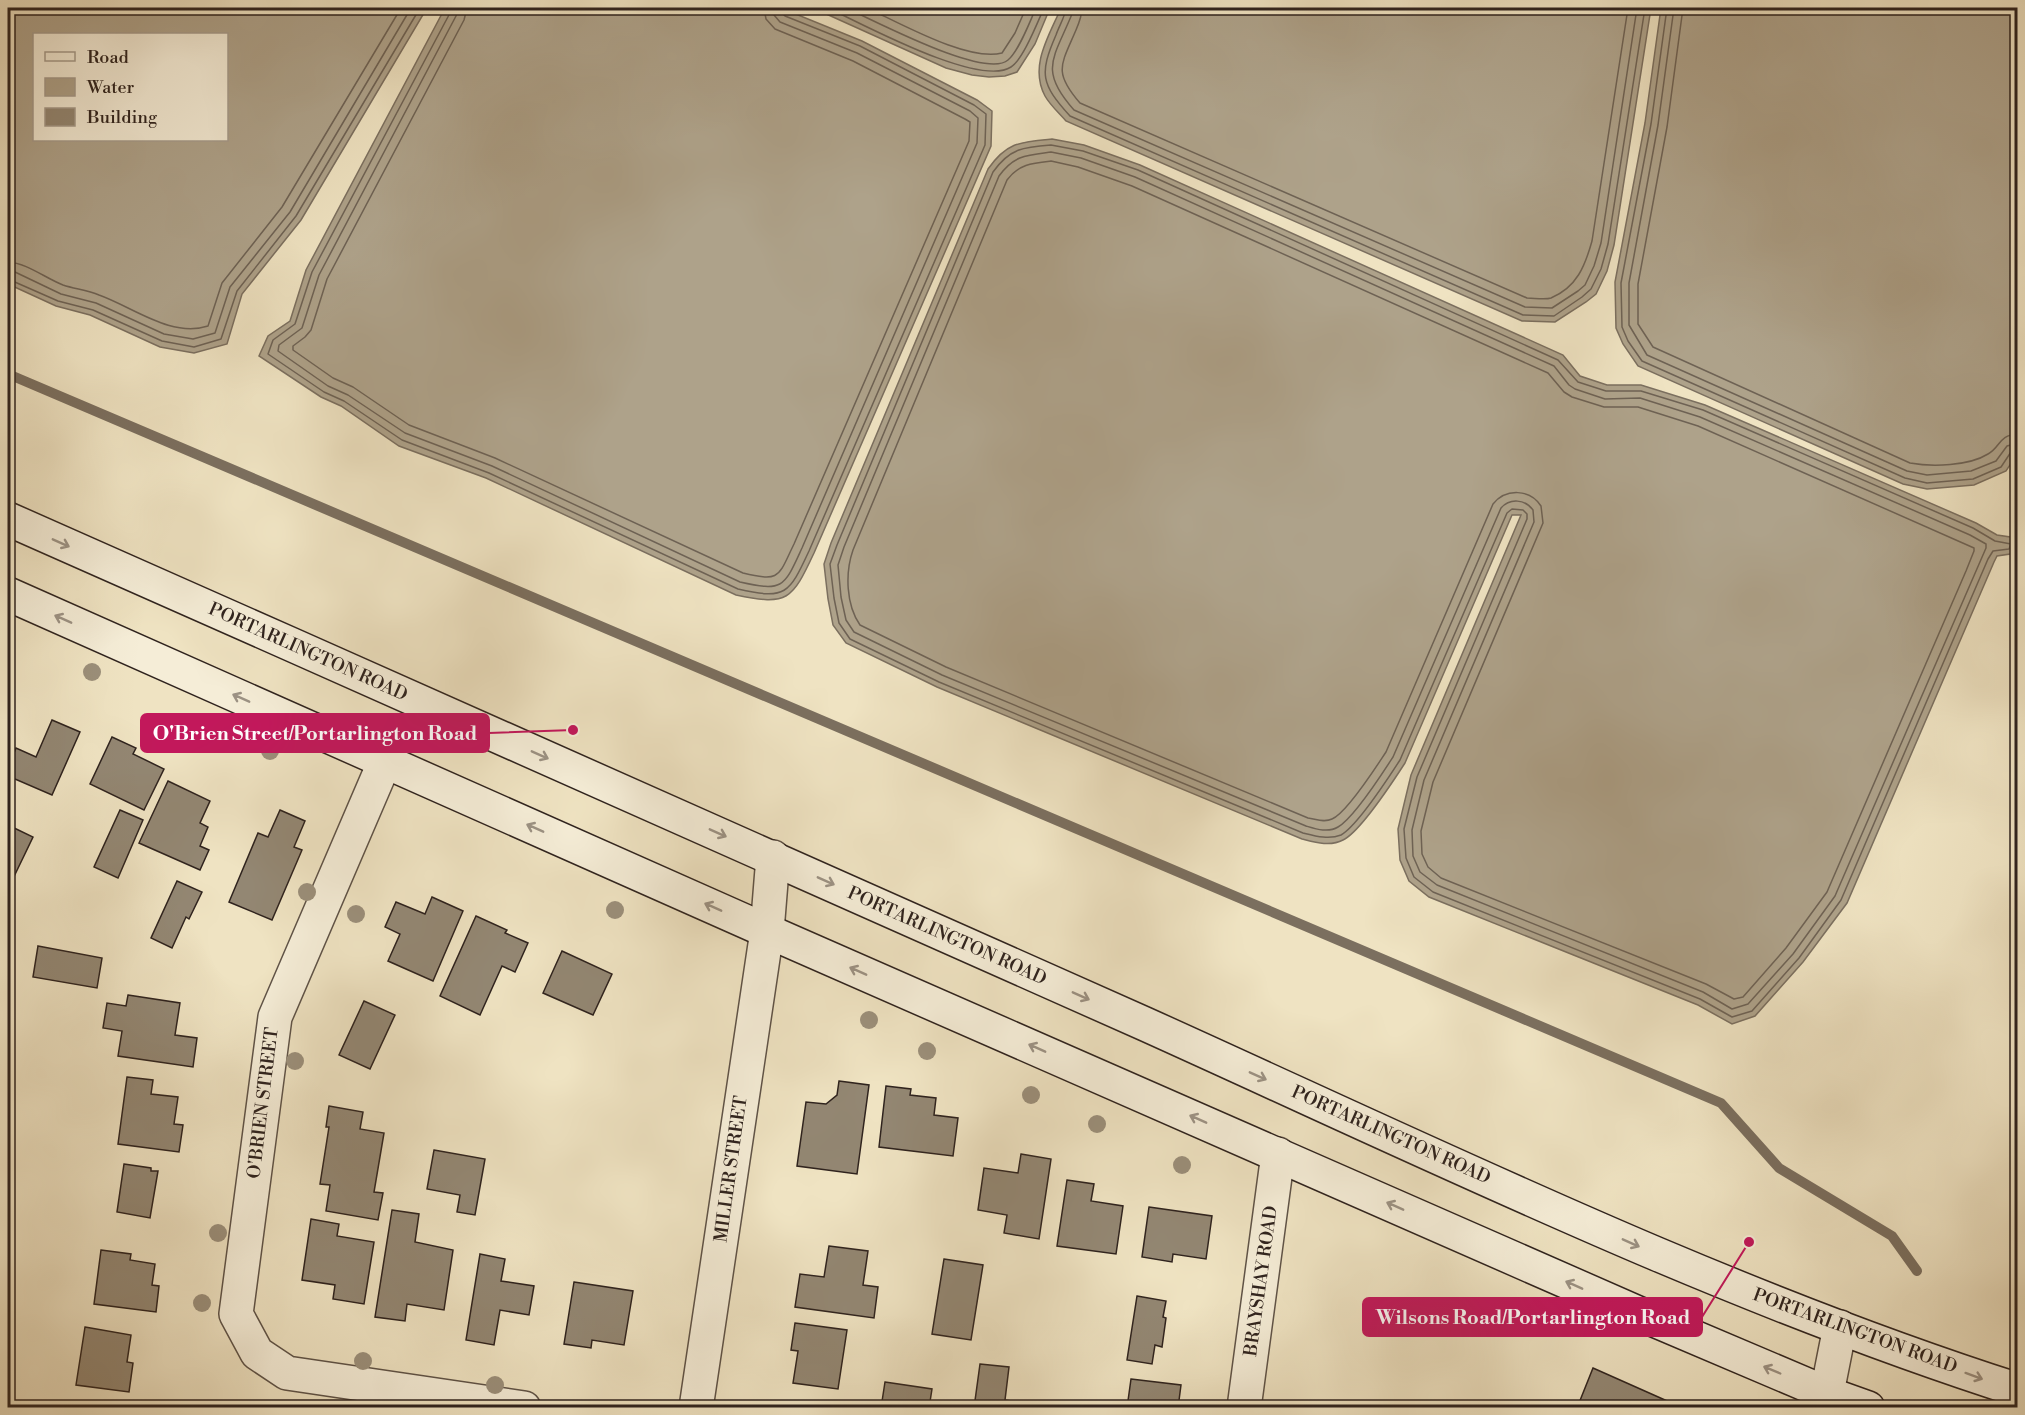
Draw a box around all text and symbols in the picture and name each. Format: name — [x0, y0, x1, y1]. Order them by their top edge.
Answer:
legend — [33, 33, 228, 141]
text: Road — [87, 46, 130, 69]
text: Water — [86, 76, 135, 99]
text: Building — [86, 106, 158, 129]
one-way arrow — [52, 538, 70, 549]
street label: PORTARLINGTON ROAD — [205, 598, 411, 706]
one-way arrow — [55, 613, 73, 624]
one-way arrow — [233, 692, 251, 703]
callout: O'Brien Street/Portarlington Road — [141, 714, 489, 752]
text: O'Brien Street/Portarlington Road — [153, 722, 478, 747]
one-way arrow — [530, 750, 548, 761]
one-way arrow — [526, 822, 545, 833]
one-way arrow — [709, 828, 727, 839]
one-way arrow — [817, 876, 835, 888]
street label: PORTARLINGTON ROAD — [844, 882, 1050, 990]
one-way arrow — [705, 901, 723, 912]
one-way arrow — [849, 964, 867, 975]
one-way arrow — [1071, 990, 1089, 1002]
street label: O'BRIEN STREET — [242, 1026, 284, 1180]
one-way arrow — [1028, 1042, 1046, 1054]
one-way arrow — [1249, 1070, 1267, 1082]
street label: PORTARLINGTON ROAD — [1288, 1081, 1494, 1189]
street label: MILLER STREET — [709, 1094, 753, 1244]
one-way arrow — [1189, 1113, 1207, 1124]
one-way arrow — [1387, 1200, 1405, 1211]
street label: BRAYSHAY ROAD — [1239, 1204, 1283, 1359]
one-way arrow — [1621, 1238, 1640, 1249]
one-way arrow — [1565, 1279, 1583, 1290]
street label: PORTARLINGTON ROAD — [1750, 1283, 1960, 1379]
callout: Wilsons Road/Portarlington Road — [1363, 1298, 1702, 1336]
text: Wilsons Road/Portarlington Road — [1375, 1306, 1691, 1331]
one-way arrow — [1764, 1364, 1782, 1375]
one-way arrow — [1965, 1371, 1983, 1382]

